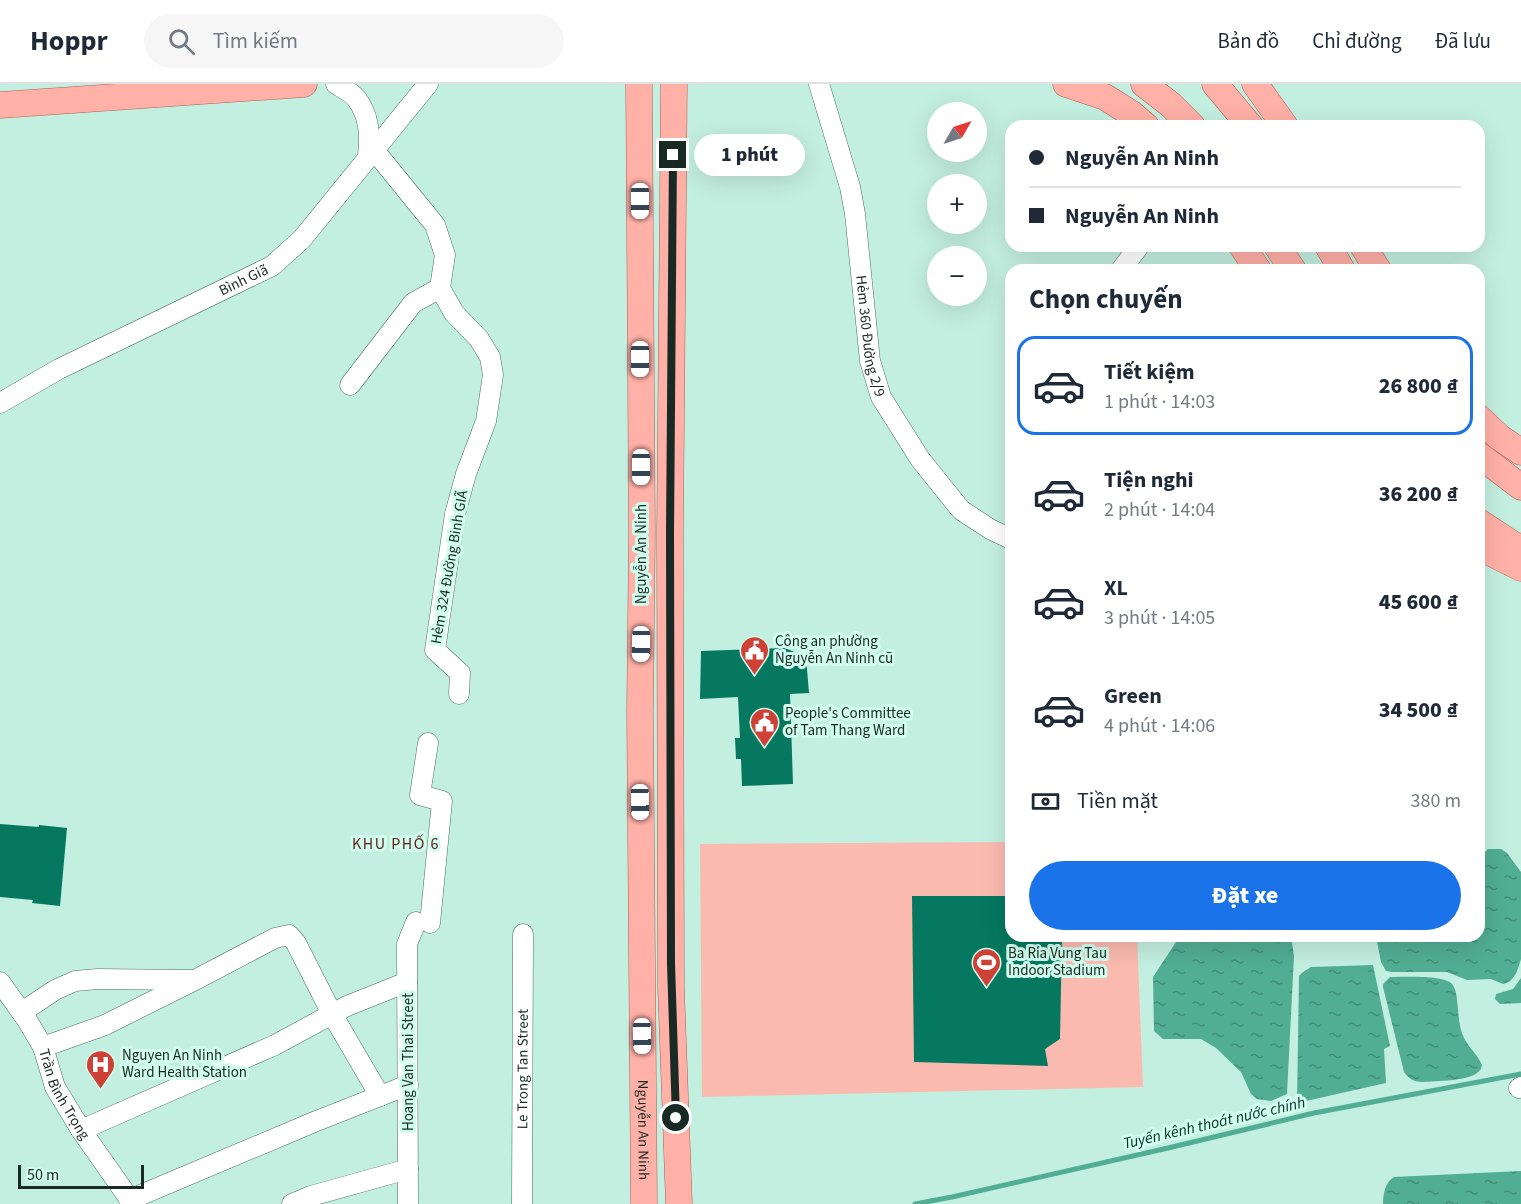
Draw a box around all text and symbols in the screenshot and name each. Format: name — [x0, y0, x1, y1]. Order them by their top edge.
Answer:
search box — [144, 14, 564, 68]
text: Hoppr — [30, 21, 108, 61]
icon: search — [165, 25, 198, 58]
text: Tìm kiếm — [213, 25, 298, 57]
text: Bản đồ — [1217, 26, 1279, 56]
text: Chỉ đường — [1312, 26, 1402, 56]
text: Đã lưu — [1435, 26, 1491, 56]
north arrow — [927, 102, 987, 162]
map controls — [927, 102, 987, 306]
callout: 1 phút — [694, 134, 805, 176]
route end — [659, 141, 686, 168]
text: 1 phút — [721, 141, 778, 169]
text: Nguyễn An Ninh — [1065, 142, 1219, 174]
button: + — [927, 174, 987, 234]
car — [631, 183, 649, 219]
text: Nguyễn An Ninh — [1065, 200, 1219, 232]
button: − — [927, 246, 987, 306]
street label: Bình Giã — [215, 259, 272, 301]
street label: Hẻm 360 Đường 2/9 — [850, 274, 890, 399]
text: Chọn chuyến — [1029, 280, 1183, 319]
car — [631, 341, 649, 377]
text: Tiết kiệm — [1104, 356, 1195, 388]
icon: car — [1032, 359, 1086, 413]
text: 26 800 ₫ — [1379, 370, 1458, 402]
text: 1 phút · 14:03 — [1104, 388, 1215, 416]
car — [632, 449, 650, 485]
text: Tiện nghi — [1104, 464, 1194, 496]
icon: car — [1032, 467, 1086, 521]
text: 36 200 ₫ — [1379, 478, 1458, 510]
street label: Hẻm 324 Đường Binh GIÃ — [426, 488, 474, 646]
text: 2 phút · 14:04 — [1104, 496, 1215, 524]
street label: Nguyễn An Ninh — [631, 504, 652, 604]
text: XL — [1104, 572, 1128, 604]
icon: car — [1032, 575, 1086, 629]
text: 45 600 ₫ — [1379, 586, 1458, 618]
text: 3 phút · 14:05 — [1104, 604, 1215, 632]
car — [632, 626, 650, 662]
place label: Công an phường Nguyễn An Ninh cũ — [775, 631, 893, 669]
public building icon: Công an phường Nguyễn An Ninh cũ — [738, 634, 770, 676]
text: Green — [1104, 680, 1162, 712]
icon: car — [1032, 683, 1086, 737]
text: 34 500 ₫ — [1379, 694, 1458, 726]
place label: People's Committee of Tam Thang Ward — [785, 703, 911, 741]
public building icon: People's Committee of Tam Thang Ward — [748, 706, 780, 748]
text: 4 phút · 14:06 — [1104, 712, 1215, 740]
car — [631, 784, 649, 820]
icon: cash — [1029, 785, 1062, 818]
text: Tiền mặt — [1077, 785, 1158, 817]
text: 380 m — [1411, 787, 1461, 815]
district label: KHU PHỐ 6 — [352, 833, 440, 855]
button: Đặt xe — [1029, 861, 1461, 930]
place label: Ba Ria Vung Tau Indoor Stadium — [1008, 943, 1107, 981]
sports icon: Ba Ria Vung Tau Indoor Stadium — [971, 946, 1003, 988]
street label: Hoang Van Thai Street — [398, 993, 419, 1131]
street label: Le Trong Tan Street — [512, 1009, 534, 1129]
car — [633, 1018, 651, 1054]
place label: Nguyen An Ninh Ward Health Station — [122, 1045, 247, 1083]
street label: Trần Bình Trọng — [33, 1046, 95, 1145]
hospital icon: Nguyen An Ninh Ward Health Station — [85, 1048, 117, 1090]
street label: Nguyễn An Ninh — [632, 1080, 654, 1180]
water label: Tuyến kênh thoát nước chính — [1121, 1091, 1308, 1155]
route start — [662, 1104, 689, 1131]
scale bar — [18, 1162, 144, 1190]
text: 50 m — [27, 1164, 59, 1186]

